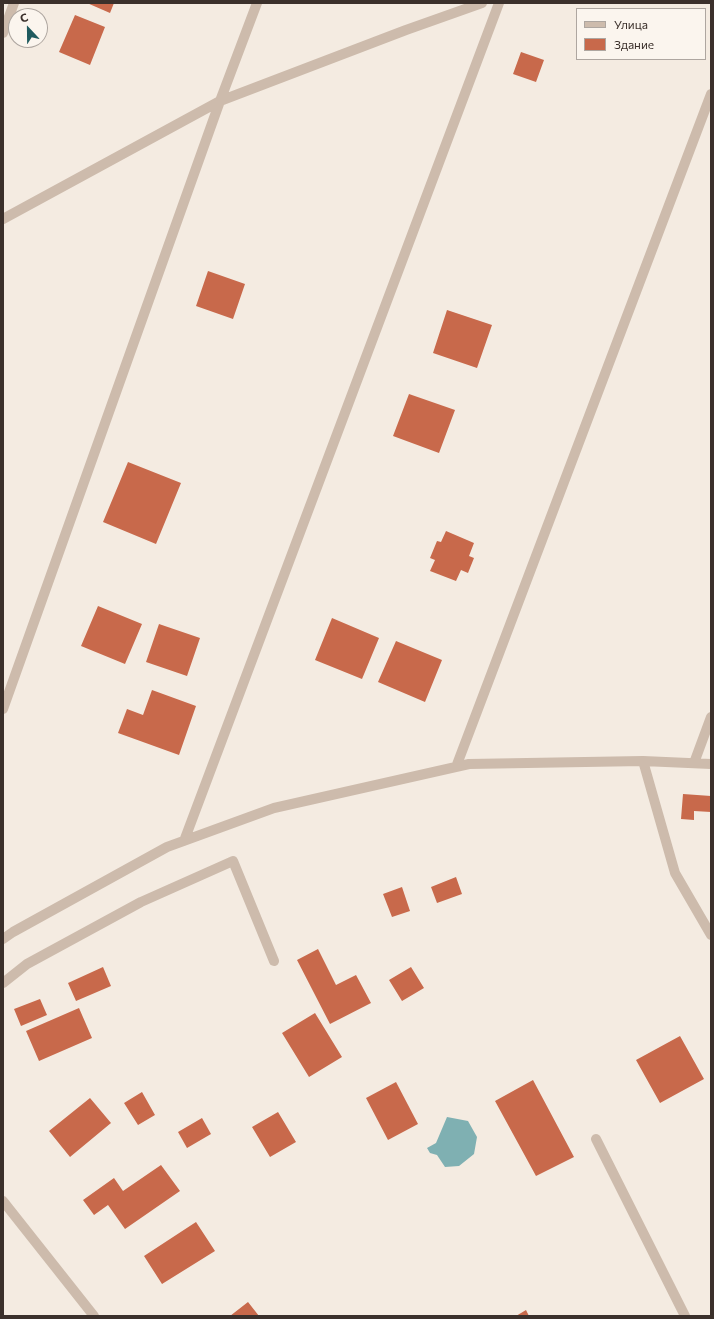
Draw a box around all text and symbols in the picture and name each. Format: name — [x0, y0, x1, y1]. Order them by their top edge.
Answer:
north arrow — [8, 8, 48, 48]
legend — [576, 8, 706, 60]
text: С — [18, 10, 30, 25]
text: Улица — [614, 17, 648, 31]
text: Здание — [614, 37, 654, 51]

